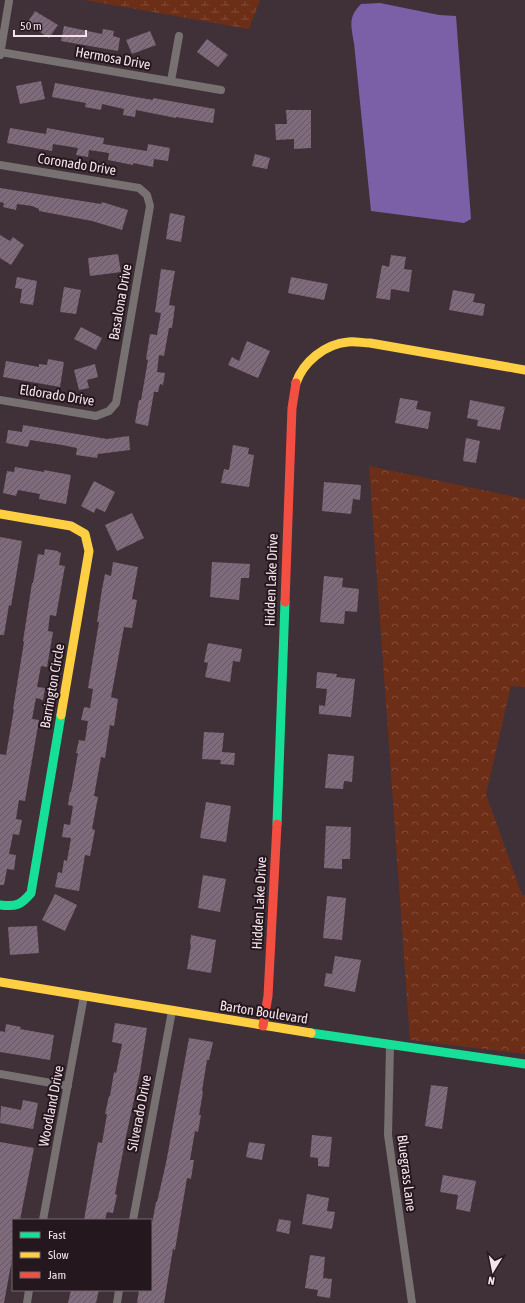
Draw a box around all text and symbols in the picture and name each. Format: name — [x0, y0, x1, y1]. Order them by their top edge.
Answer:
scale bar — [14, 12, 86, 38]
text: 50 m — [20, 19, 42, 33]
street label: Hermosa Drive — [74, 44, 152, 72]
street label: Coronado Drive — [37, 150, 117, 178]
street label: Basalona Drive — [105, 263, 135, 341]
street label: Eldorado Drive — [19, 381, 95, 409]
street label: Hidden Lake Drive — [261, 533, 281, 627]
street label: Barrington Circle — [37, 643, 67, 729]
street label: Hidden Lake Drive — [249, 856, 269, 950]
street label: Barton Boulevard — [219, 997, 309, 1027]
street label: Woodland Drive — [35, 1064, 67, 1148]
street label: Silverado Drive — [124, 1074, 154, 1152]
street label: Bluegrass Lane — [394, 1134, 420, 1212]
legend — [12, 1219, 152, 1291]
text: Fast — [48, 1228, 66, 1242]
text: Slow — [48, 1248, 69, 1262]
north arrow — [473, 1251, 513, 1291]
text: Jam — [48, 1268, 66, 1282]
text: N — [487, 1274, 496, 1287]

